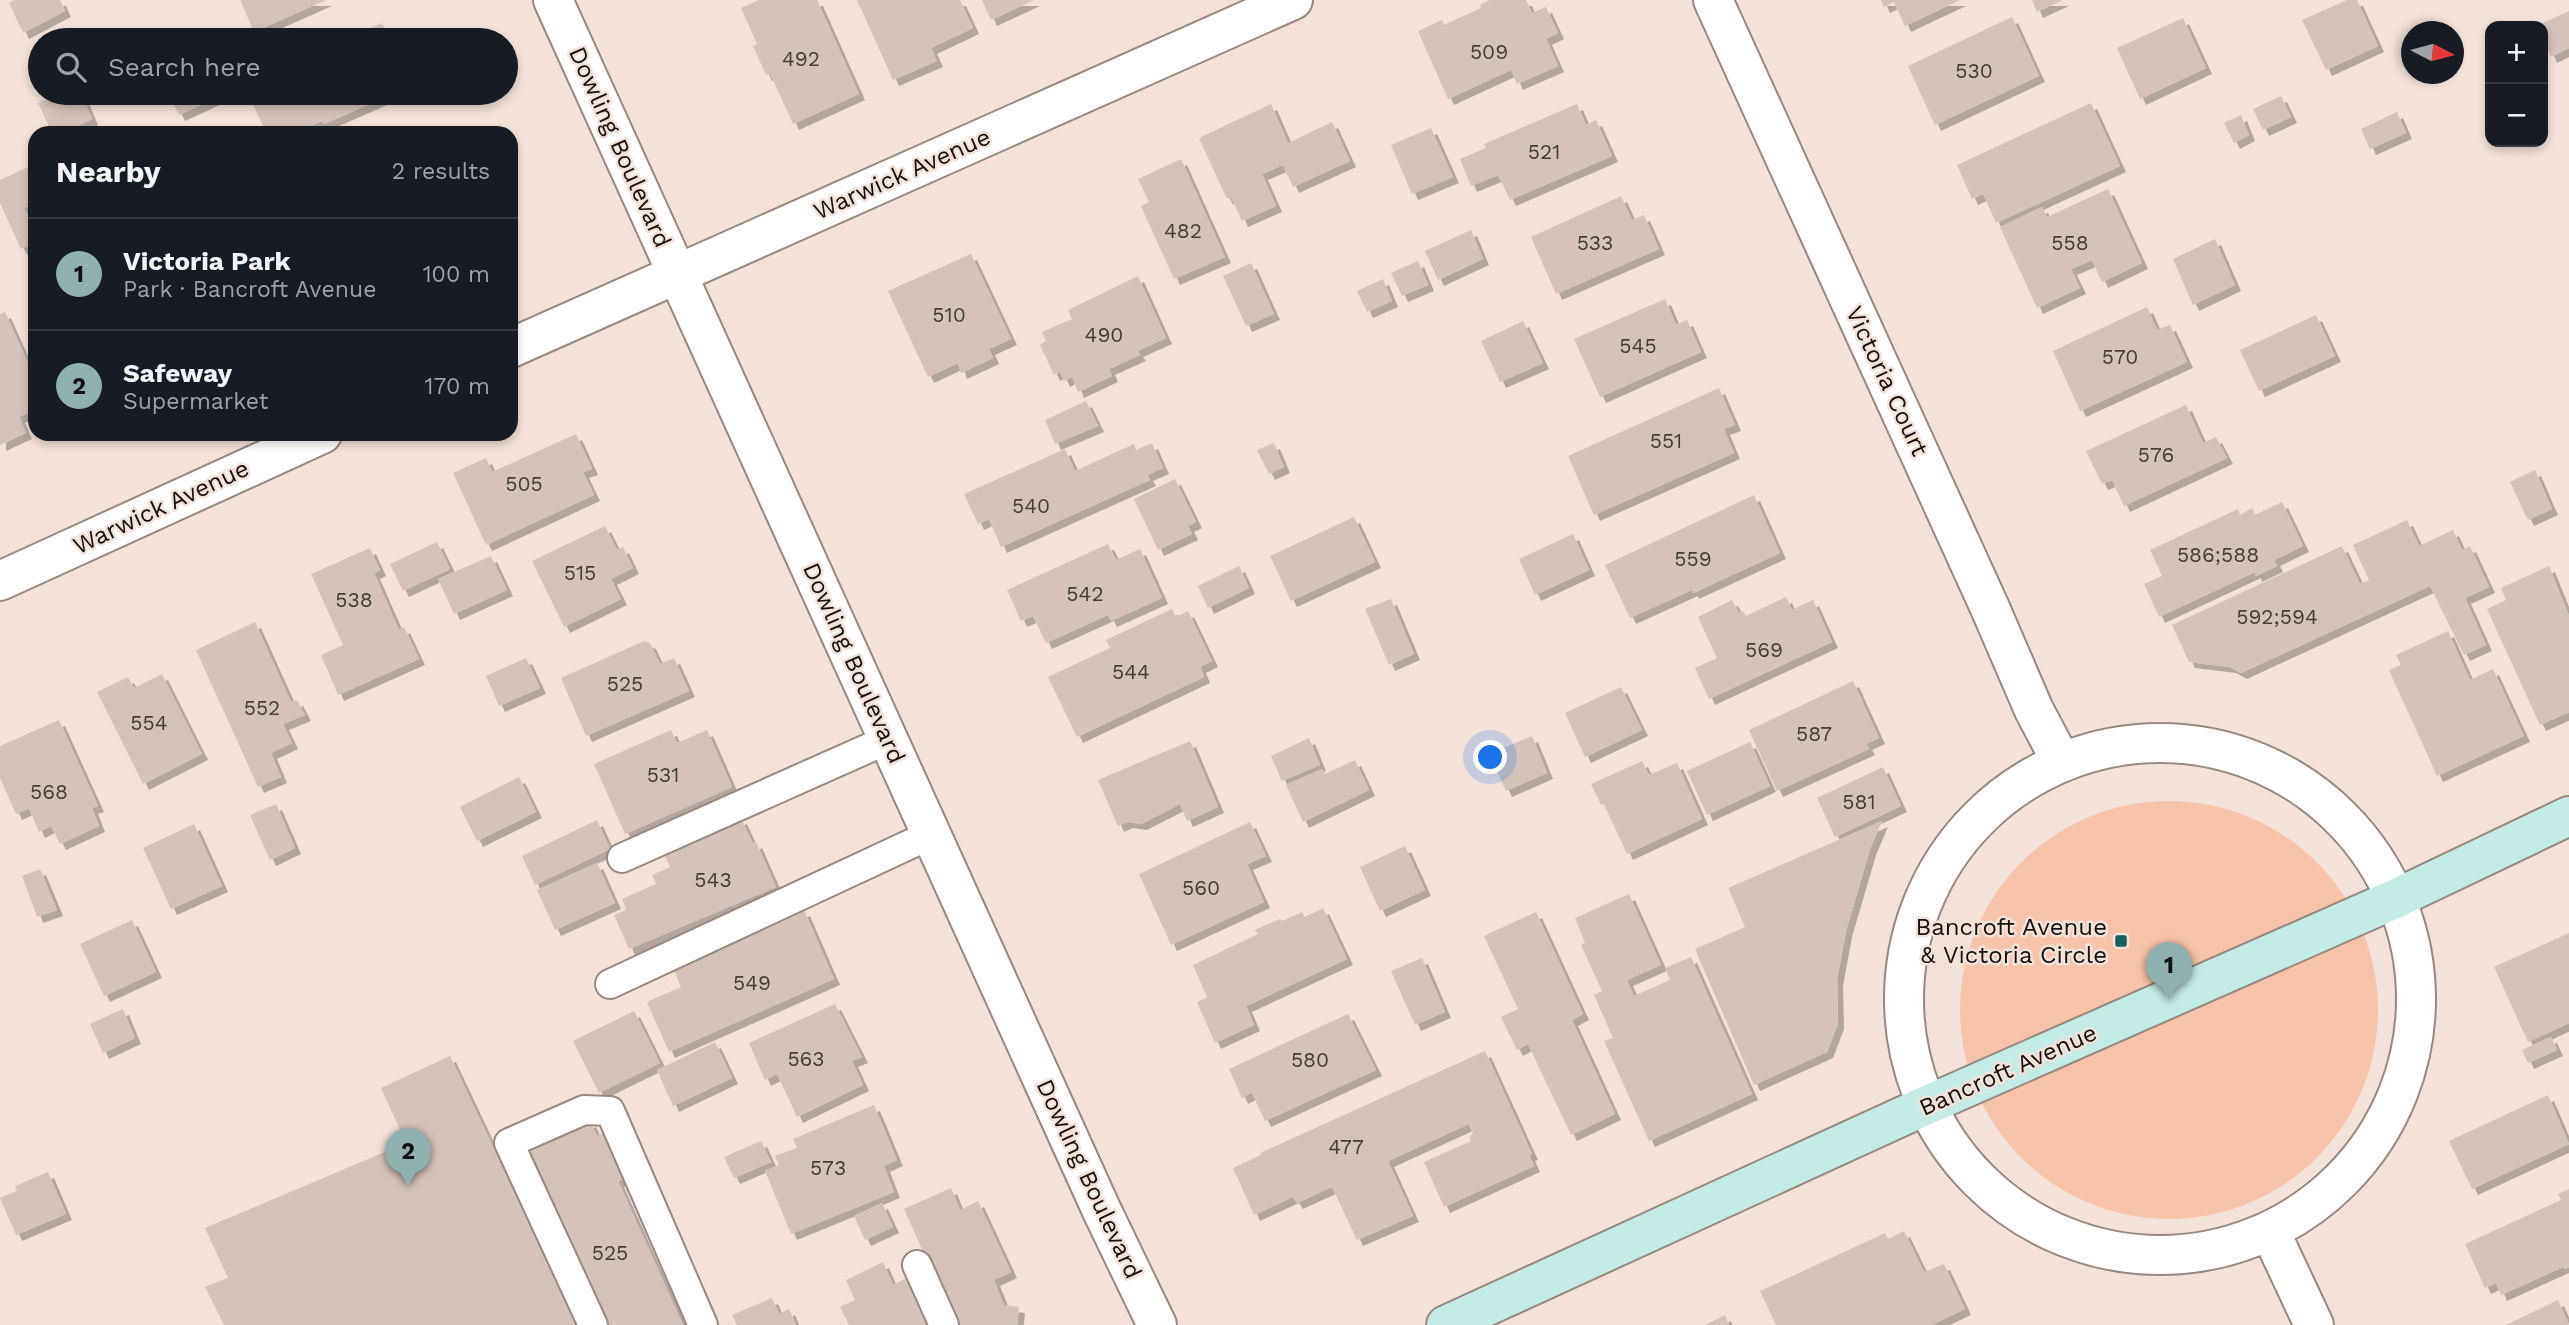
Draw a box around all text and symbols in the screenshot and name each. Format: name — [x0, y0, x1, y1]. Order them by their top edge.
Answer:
north arrow — [2401, 21, 2464, 84]
map controls — [2485, 21, 2548, 147]
button: + — [2485, 21, 2548, 84]
search box — [28, 28, 518, 105]
house number: 509 — [1470, 39, 1508, 64]
street label: Dowling Boulevard — [563, 42, 677, 252]
house number: 492 — [782, 46, 820, 71]
icon: search — [52, 48, 90, 86]
text: Search here — [108, 52, 260, 82]
house number: 530 — [1955, 58, 1993, 83]
button: − — [2485, 84, 2548, 147]
street label: Warwick Avenue — [809, 122, 995, 226]
house number: 521 — [1528, 139, 1560, 164]
text: Nearby — [56, 154, 161, 189]
text: 2 results — [392, 158, 490, 185]
house number: 482 — [1164, 218, 1202, 243]
house number: 533 — [1577, 230, 1613, 255]
house number: 558 — [2051, 230, 2089, 255]
text: Victoria Park — [123, 246, 291, 276]
text: 1 — [74, 261, 84, 288]
text: 100 m — [423, 261, 490, 288]
text: Park · Bancroft Avenue — [123, 276, 376, 303]
house number: 510 — [932, 302, 966, 327]
street label: Victoria Court — [1840, 302, 1934, 460]
house number: 490 — [1085, 322, 1123, 347]
house number: 545 — [1619, 333, 1657, 358]
house number: 570 — [2102, 344, 2138, 369]
text: Safeway — [123, 358, 232, 388]
text: 2 — [72, 373, 86, 400]
text: 170 m — [425, 373, 490, 400]
text: Supermarket — [123, 388, 268, 415]
house number: 551 — [1650, 428, 1682, 453]
house number: 576 — [2138, 442, 2174, 467]
street label: Warwick Avenue — [69, 454, 253, 560]
house number: 505 — [505, 471, 543, 496]
house number: 540 — [1012, 493, 1050, 518]
house number: 586;588 — [2177, 542, 2259, 567]
house number: 559 — [1674, 546, 1712, 571]
street label: Dowling Boulevard — [797, 558, 911, 768]
house number: 515 — [564, 560, 596, 585]
house number: 542 — [1066, 581, 1104, 606]
house number: 538 — [335, 587, 373, 612]
house number: 592;594 — [2236, 604, 2318, 629]
house number: 569 — [1745, 637, 1783, 662]
house number: 544 — [1112, 659, 1150, 684]
house number: 525 — [607, 671, 643, 696]
house number: 552 — [244, 695, 280, 720]
house number: 554 — [130, 710, 168, 735]
house number: 587 — [1796, 721, 1832, 746]
your location — [1473, 740, 1507, 774]
house number: 531 — [647, 762, 679, 787]
house number: 568 — [30, 779, 68, 804]
house number: 581 — [1842, 789, 1876, 814]
house number: 543 — [694, 867, 732, 892]
house number: 560 — [1182, 875, 1220, 900]
place label: Bancroft Avenue & Victoria Circle — [1915, 913, 2107, 969]
marker: Bancroft Avenue & Victoria Circle — [2113, 933, 2129, 949]
pin: 1 — [2146, 942, 2192, 1000]
house number: 549 — [733, 970, 771, 995]
street label: Bancroft Avenue — [1915, 1018, 2101, 1122]
house number: 563 — [787, 1046, 825, 1071]
house number: 580 — [1291, 1047, 1329, 1072]
street label: Dowling Boulevard — [1030, 1075, 1148, 1283]
pin: 2 — [385, 1128, 431, 1186]
house number: 477 — [1328, 1134, 1364, 1159]
house number: 573 — [810, 1155, 846, 1180]
house number: 525 — [592, 1240, 628, 1265]

